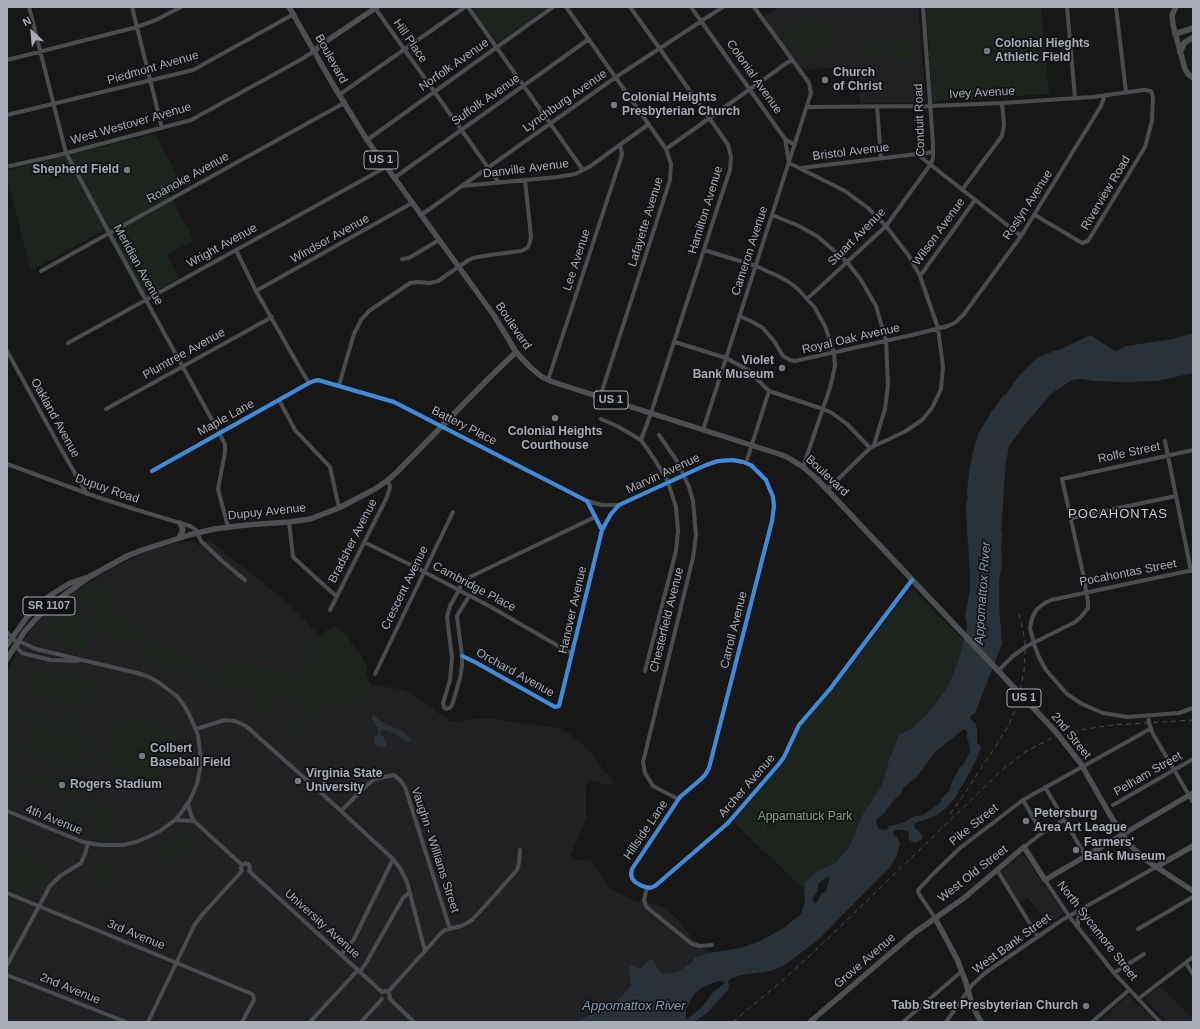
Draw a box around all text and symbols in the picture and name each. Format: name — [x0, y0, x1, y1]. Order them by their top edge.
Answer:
north arrow — [12, 12, 52, 52]
text: N — [21, 14, 33, 28]
street label: Hill Place — [390, 16, 430, 66]
street label: Boulevard — [312, 32, 350, 86]
street label: Norfolk Avenue — [416, 36, 492, 94]
street label: Colonial Avenue — [723, 37, 785, 117]
place label: Colonial Hieghts Athletic Field — [995, 37, 1090, 65]
marker: Colonial Hieghts Athletic Field — [982, 46, 992, 56]
street label: Piedmont Avenue — [106, 48, 200, 88]
place label: Church of Christ — [833, 66, 882, 94]
street label: Lynchburg Avenue — [520, 67, 610, 135]
street label: Suffolk Avenue — [449, 71, 523, 129]
marker: Church of Christ — [820, 75, 830, 85]
street label: Conduit Road — [912, 83, 928, 157]
street label: Ivey Avenue — [949, 84, 1015, 102]
place label: Colonial Heights Presbyterian Church — [622, 91, 740, 119]
street label: West Westover Avenue — [69, 100, 193, 148]
marker: Colonial Heights Presbyterian Church — [609, 100, 619, 110]
street label: Bristol Avenue — [812, 140, 890, 164]
street label: Roanoke Avenue — [144, 149, 232, 207]
road number: US 1 — [364, 151, 398, 169]
street label: Riverview Road — [1078, 153, 1134, 233]
street label: Danville Avenue — [482, 157, 570, 181]
place label: Shepherd Field — [32, 163, 119, 177]
street label: Hamilton Avenue — [686, 164, 726, 256]
marker: Shepherd Field — [122, 165, 132, 175]
street label: Roslyn Avenue — [1000, 167, 1056, 243]
street label: Lafayette Avenue — [625, 175, 667, 269]
street label: Wilson Avenue — [910, 195, 968, 269]
street label: Cameron Avenue — [729, 204, 771, 298]
street label: Stuart Avenue — [825, 205, 889, 269]
street label: Windsor Avenue — [288, 211, 372, 267]
street label: Wright Avenue — [184, 221, 260, 271]
street label: Meridian Avenue — [110, 222, 166, 308]
street label: Lee Avenue — [560, 227, 594, 293]
street label: Boulevard — [492, 300, 534, 352]
street label: Royal Oak Avenue — [801, 321, 901, 357]
street label: Plumtree Avenue — [140, 325, 228, 383]
place label: Violet Bank Museum — [693, 354, 774, 382]
marker: Violet Bank Museum — [777, 363, 787, 373]
street label: Oakland Avenue — [27, 376, 83, 460]
road number: US 1 — [594, 391, 628, 409]
street label: Maple Lane — [195, 397, 257, 439]
street label: Battery Place — [429, 403, 499, 449]
marker: Colonial Heights Courthouse — [550, 413, 560, 423]
place label: Colonial Heights Courthouse — [508, 425, 602, 453]
street label: Rolfe Street — [1097, 439, 1161, 467]
street label: Marvin Avenue — [624, 451, 702, 497]
street label: Boulevard — [802, 452, 852, 500]
street label: Dupuy Road — [73, 471, 141, 507]
street label: Bradsher Avenue — [326, 497, 380, 585]
street label: Dupuy Avenue — [227, 501, 307, 523]
district label: POCAHONTAS — [1068, 506, 1168, 522]
water label: Appomattox River — [972, 541, 994, 645]
street label: Crescent Avenue — [378, 544, 432, 632]
street label: Pocahontas Street — [1078, 557, 1178, 589]
street label: Cambridge Place — [430, 559, 518, 615]
street label: Hanover Avenue — [556, 565, 590, 655]
street label: Chesterfield Avenue — [647, 566, 687, 674]
street label: Carroll Avenue — [717, 590, 751, 670]
road number: SR 1107 — [23, 597, 75, 615]
street label: Orchard Avenue — [473, 646, 557, 700]
road number: US 1 — [1007, 689, 1041, 707]
street label: 2nd Street — [1048, 710, 1094, 762]
place label: Colbert Baseball Field — [150, 742, 231, 770]
street label: Pelham Street — [1111, 749, 1185, 799]
marker: Colbert Baseball Field — [137, 751, 147, 761]
street label: Archer Avenue — [716, 751, 778, 821]
place label: Virginia State University — [306, 767, 382, 795]
marker: Virginia State University — [293, 776, 303, 786]
place label: Rogers Stadium — [70, 778, 162, 792]
marker: Rogers Stadium — [57, 780, 67, 790]
street label: Vaughn - Williams Street — [408, 785, 462, 915]
street label: Hillside Lane — [621, 797, 671, 863]
street label: Pike Street — [947, 801, 1001, 849]
street label: 4th Avenue — [23, 802, 85, 838]
place label: Petersburg Area Art League — [1034, 807, 1127, 835]
park label: Appamatuck Park — [758, 810, 852, 824]
marker: Petersburg Area Art League — [1021, 816, 1031, 826]
place label: Farmers' Bank Museum — [1084, 836, 1165, 864]
street label: West Old Street — [935, 842, 1011, 906]
marker: Farmers' Bank Museum — [1071, 845, 1081, 855]
street label: North Sycamore Street — [1054, 878, 1140, 984]
street label: University Avenue — [281, 886, 363, 962]
street label: West Bank Street — [970, 911, 1054, 977]
street label: 3rd Avenue — [105, 917, 167, 953]
street label: Grove Avenue — [831, 930, 899, 992]
street label: 2nd Avenue — [38, 970, 102, 1008]
water label: Appomattox River — [582, 998, 686, 1014]
place label: Tabb Street Presbyterian Church — [892, 999, 1078, 1013]
marker: Tabb Street Presbyterian Church — [1081, 1001, 1091, 1011]

